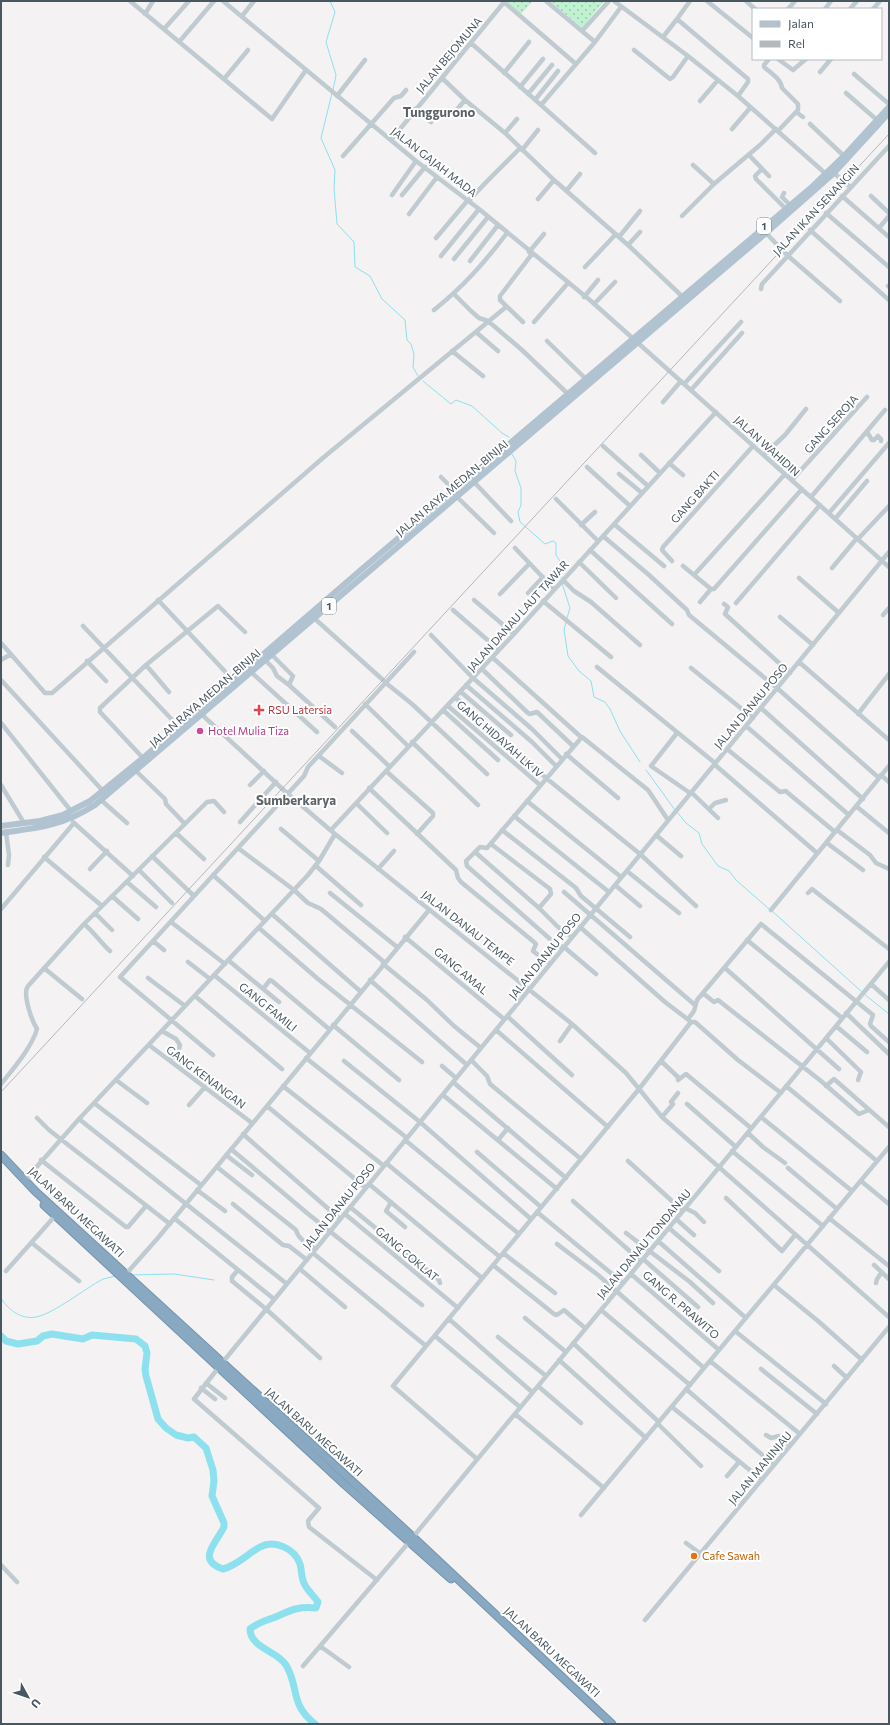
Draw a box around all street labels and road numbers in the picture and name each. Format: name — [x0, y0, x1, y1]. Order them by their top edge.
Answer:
street label: JALAN BEJOMUNA — [413, 14, 485, 96]
street label: JALAN GAJAH MADA — [388, 124, 480, 200]
street label: JALAN IKAN SENANGIN — [770, 161, 862, 259]
road number: 1 — [757, 218, 771, 234]
street label: GANG SEROJA — [801, 391, 861, 456]
street label: JALAN WAHIDIN — [731, 413, 803, 479]
street label: JALAN RAYA MEDAN-BINJAI — [393, 437, 511, 539]
street label: GANG BAKTI — [668, 468, 722, 526]
street label: JALAN DANAU LAUT TAWAR — [464, 557, 572, 675]
road number: 1 — [322, 598, 336, 614]
street label: JALAN RAYA MEDAN-BINJAI — [147, 646, 263, 750]
street label: JALAN DANAU POSO — [711, 660, 791, 752]
street label: GANG HIDAYAH LK IV — [454, 698, 547, 780]
street label: JALAN DANAU TEMPE — [419, 887, 517, 969]
street label: JALAN DANAU POSO — [506, 910, 584, 1002]
street label: GANG AMAL — [432, 944, 491, 997]
street label: GANG FAMILI — [237, 979, 300, 1034]
street label: GANG KENANGAN — [164, 1042, 249, 1111]
street label: JALAN DANAU POSO — [300, 1160, 378, 1252]
street label: JALAN BARU MEGAWATI — [25, 1164, 127, 1260]
street label: JALAN DANAU TONDANAU — [594, 1186, 694, 1302]
street label: GANG COKLAT — [373, 1224, 441, 1284]
street label: GANG R. PRAWITO — [640, 1268, 722, 1341]
street label: JALAN BARU MEGAWATI — [262, 1385, 366, 1479]
street label: JALAN MANINJAU — [725, 1429, 795, 1507]
street label: JALAN BARU MEGAWATI — [501, 1604, 603, 1700]

